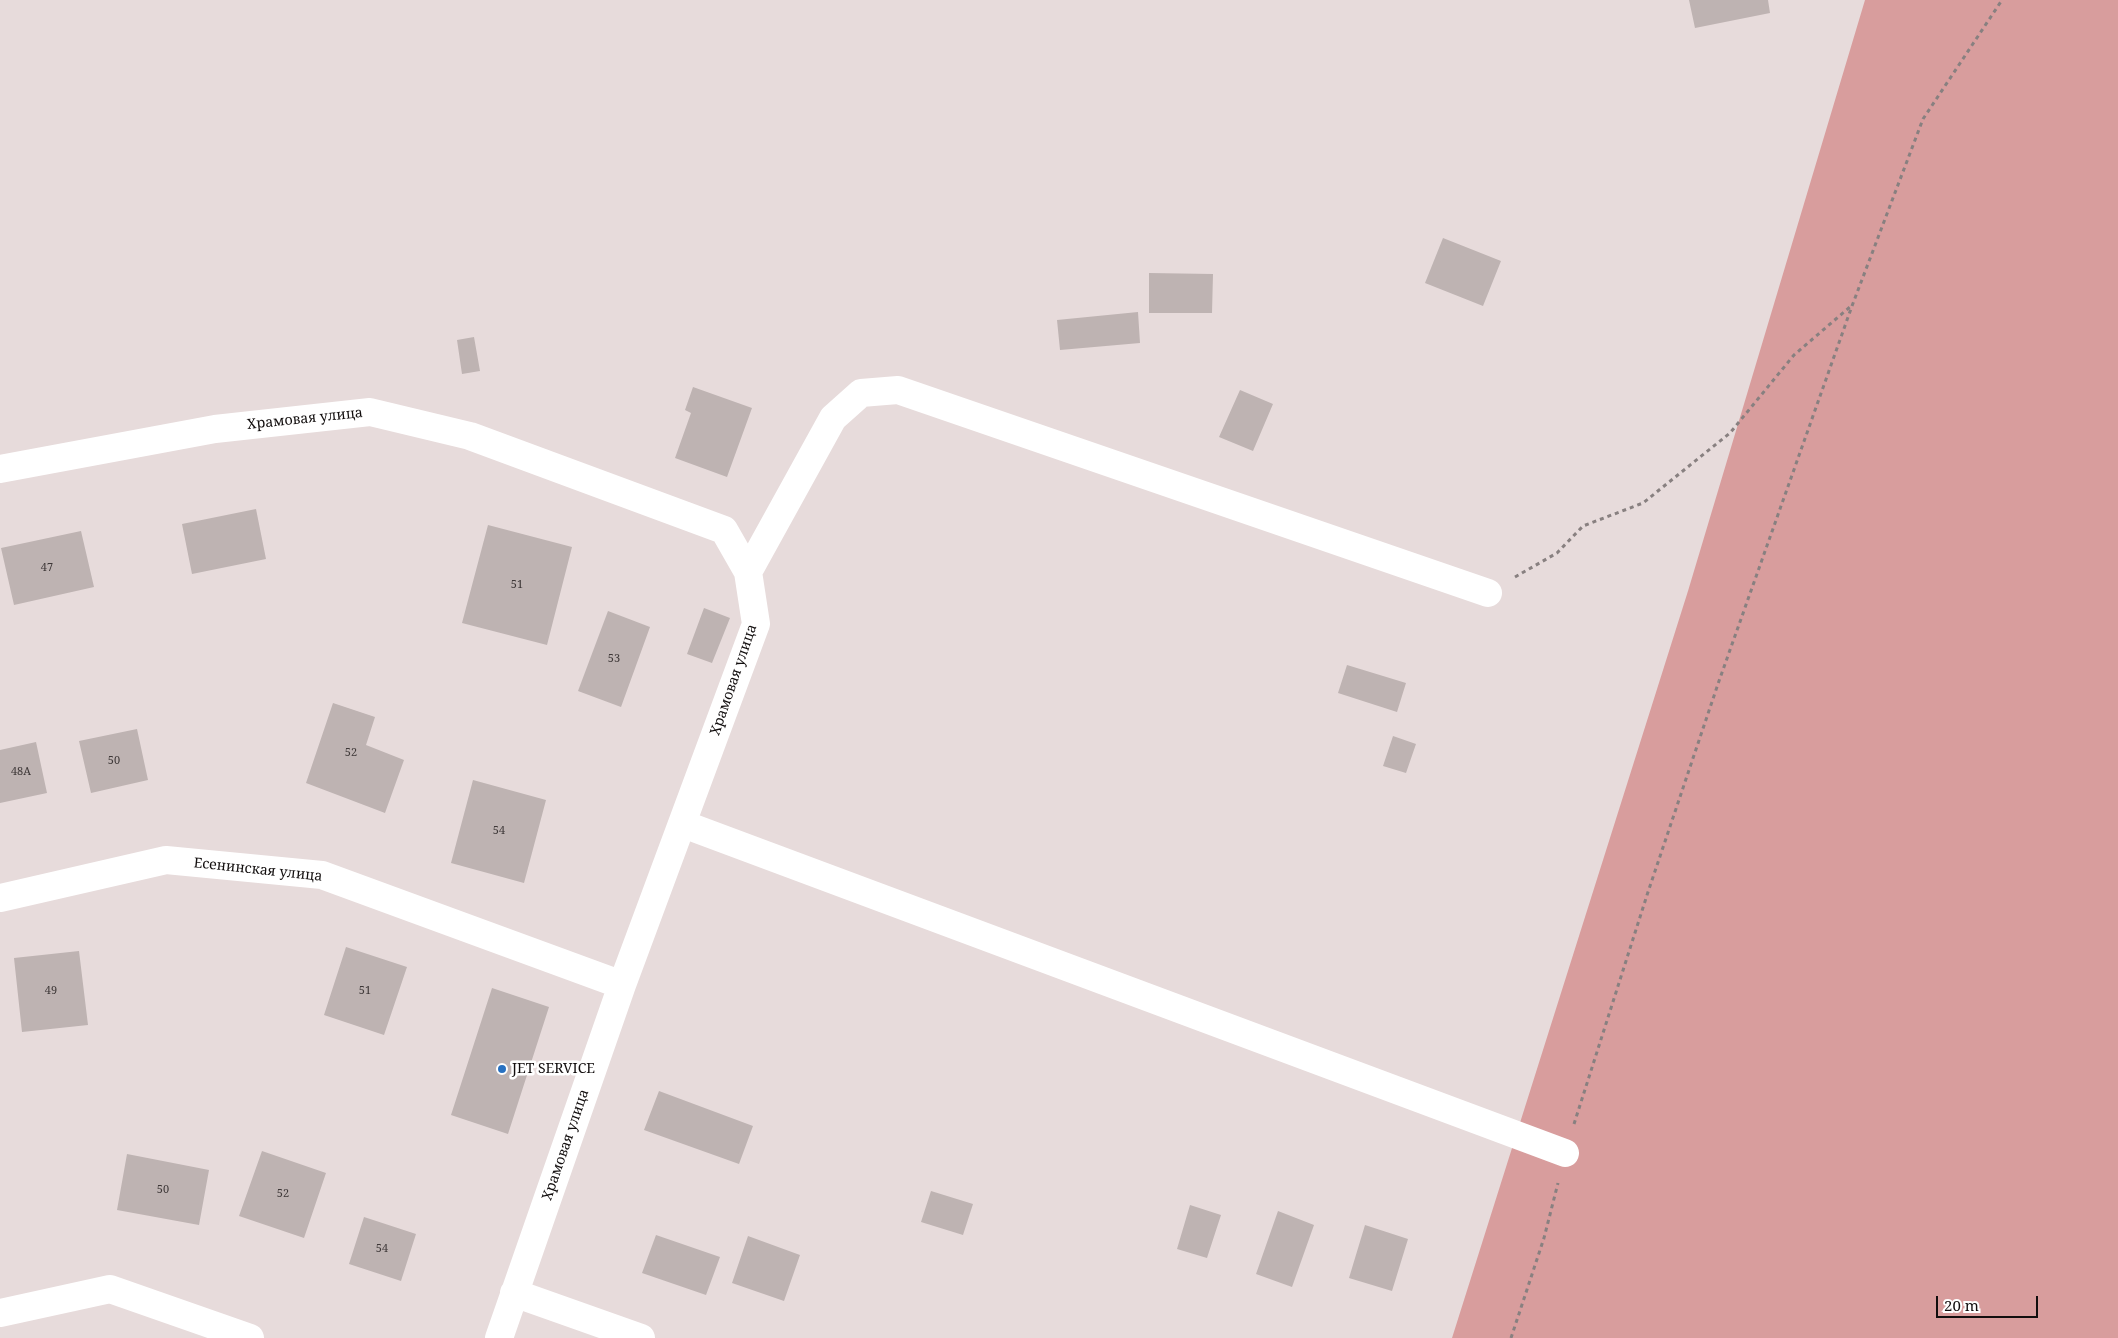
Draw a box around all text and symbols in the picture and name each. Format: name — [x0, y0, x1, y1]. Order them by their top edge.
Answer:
street label: Храмовая улица — [246, 405, 364, 433]
house number: 47 — [41, 561, 53, 575]
house number: 51 — [511, 578, 523, 592]
street label: Храмовая улица — [707, 622, 761, 738]
house number: 53 — [608, 652, 620, 666]
house number: 52 — [345, 746, 357, 760]
house number: 50 — [108, 754, 120, 768]
house number: 48А — [11, 765, 31, 779]
house number: 54 — [493, 824, 505, 838]
street label: Есенинская улица — [193, 855, 323, 885]
house number: 49 — [45, 984, 57, 998]
house number: 51 — [359, 984, 371, 998]
place label: JET SERVICE — [512, 1061, 595, 1077]
marker: JET SERVICE — [496, 1063, 508, 1075]
street label: Храмовая улица — [539, 1087, 593, 1203]
house number: 50 — [157, 1183, 169, 1197]
house number: 52 — [277, 1187, 289, 1201]
house number: 54 — [376, 1242, 388, 1256]
scale bar — [1938, 1286, 2040, 1318]
text: 20 m — [1944, 1295, 1979, 1315]

